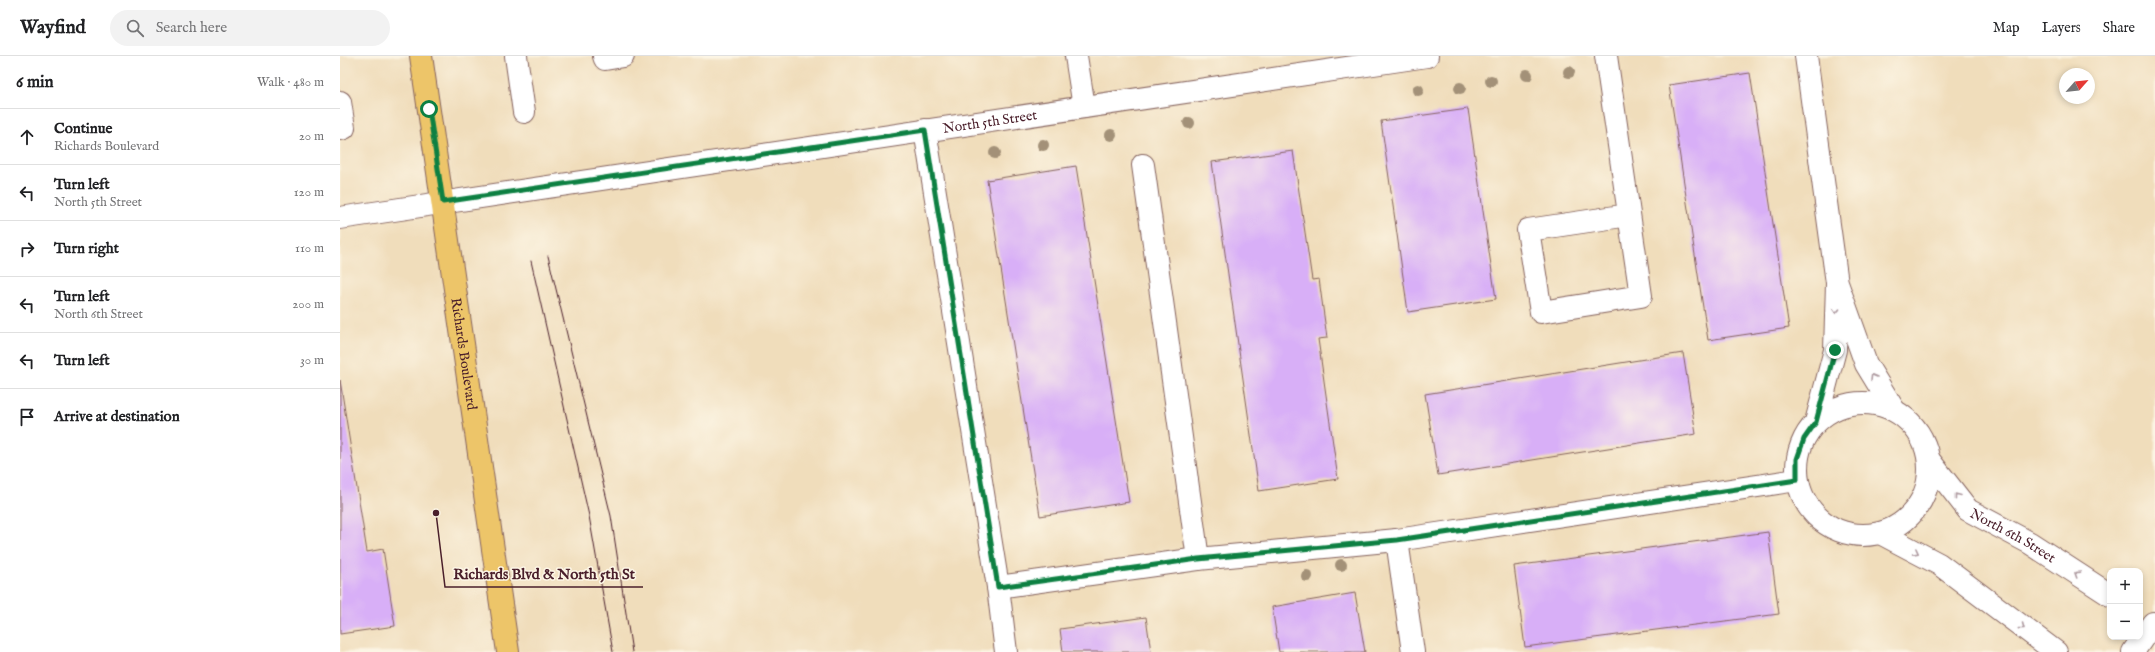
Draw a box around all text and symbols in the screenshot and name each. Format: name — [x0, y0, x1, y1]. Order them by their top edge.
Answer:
search box — [110, 10, 390, 46]
text: Wayfind — [20, 16, 86, 40]
icon: search — [124, 17, 146, 39]
text: Search here — [156, 18, 227, 37]
text: Map — [1993, 19, 2020, 37]
text: Layers — [2042, 19, 2081, 37]
text: Share — [2103, 19, 2135, 37]
north arrow — [2059, 68, 2095, 104]
text: 6 min — [16, 72, 54, 93]
text: Walk · 480 m — [257, 74, 324, 91]
route start — [420, 100, 438, 118]
street label: North 5th Street — [942, 106, 1038, 138]
text: Continue — [54, 119, 112, 138]
icon: ahead — [16, 126, 38, 148]
text: 20 m — [299, 128, 324, 145]
text: Richards Boulevard — [54, 138, 159, 155]
text: Turn left — [54, 175, 110, 194]
icon: left — [16, 182, 38, 204]
text: 120 m — [294, 184, 324, 201]
text: North 5th Street — [54, 194, 142, 211]
icon: right — [16, 238, 38, 260]
text: Turn right — [54, 239, 119, 258]
text: 110 m — [295, 240, 324, 257]
text: Turn left — [54, 287, 110, 306]
icon: left — [16, 294, 38, 316]
text: 200 m — [292, 296, 324, 313]
street label: Richards Boulevard — [446, 297, 481, 412]
text: North 6th Street — [54, 306, 143, 323]
one-way arrow — [1832, 308, 1840, 314]
route end — [1826, 341, 1844, 359]
icon: left — [16, 350, 38, 372]
text: Turn left — [54, 351, 110, 370]
text: 30 m — [300, 352, 324, 369]
one-way arrow — [1871, 374, 1878, 381]
icon: arrive — [16, 406, 38, 428]
text: Arrive at destination — [54, 407, 180, 426]
one-way arrow — [1955, 494, 1962, 501]
street label: North 6th Street — [1967, 505, 2059, 567]
one-way arrow — [1912, 547, 1919, 554]
callout: Richards Blvd & North 5th St — [445, 560, 643, 587]
text: Richards Blvd & North 5th St — [453, 565, 636, 584]
map controls — [2107, 568, 2143, 640]
button: + — [2107, 568, 2143, 604]
one-way arrow — [2074, 571, 2081, 579]
button: − — [2107, 604, 2143, 640]
one-way arrow — [2018, 622, 2025, 629]

